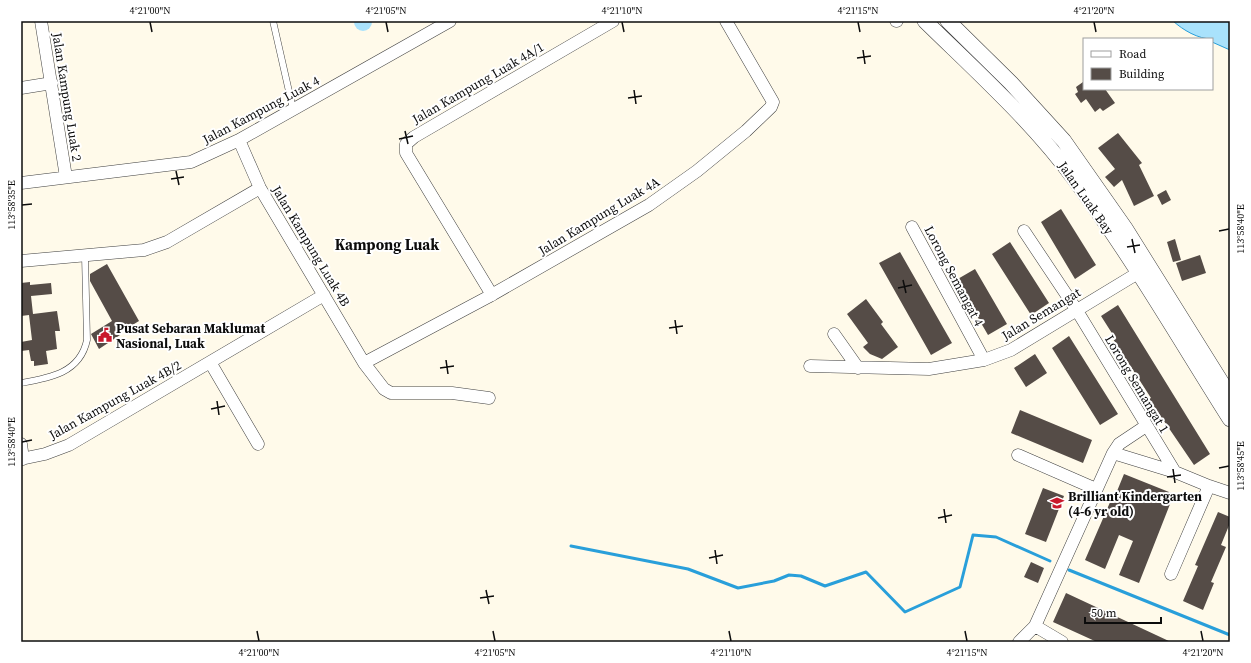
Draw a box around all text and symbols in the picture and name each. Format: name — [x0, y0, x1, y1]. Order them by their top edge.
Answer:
text: 4°21'00"N — [129, 4, 171, 17]
text: 4°21'05"N — [365, 4, 407, 17]
text: 4°21'10"N — [601, 4, 643, 17]
text: 4°21'15"N — [837, 4, 879, 17]
text: 4°21'20"N — [1073, 4, 1115, 17]
street label: Jalan Kampung Luak 2 — [48, 31, 86, 162]
street label: Jalan Kampung Luak 4A/1 — [408, 38, 547, 128]
legend — [1083, 38, 1213, 90]
text: Road — [1119, 46, 1146, 62]
text: Building — [1119, 66, 1164, 82]
street label: Jalan Kampung Luak 4 — [199, 72, 323, 148]
street label: Jalan Luak Bay — [1054, 157, 1118, 238]
street label: Jalan Kampung Luak 4A — [534, 173, 663, 259]
text: 113°58'35"E — [5, 180, 18, 230]
street label: Jalan Kampung Luak 4B — [268, 182, 354, 310]
text: 113°58'40"E — [1234, 204, 1247, 254]
street label: Lorong Semangat 4 — [920, 223, 988, 330]
district label: Kampong Luak — [335, 234, 439, 255]
street label: Jalan Semangat — [998, 283, 1084, 345]
place label: Pusat Sebaran Maklumat Nasional, Luak — [116, 320, 265, 352]
public building icon: Pusat Sebaran Maklumat Nasional, Luak — [97, 327, 113, 343]
street label: Lorong Semangat 1 — [1101, 332, 1173, 436]
street label: Jalan Kampung Luak 4B/2 — [45, 357, 184, 444]
text: 113°58'40"E — [5, 417, 18, 467]
text: 113°58'45"E — [1234, 441, 1247, 491]
place label: Brilliant Kindergarten (4-6 yr old) — [1068, 488, 1202, 520]
school or university icon: Brilliant Kindergarten (4-6 yr old) — [1049, 495, 1065, 511]
scale bar — [1085, 599, 1161, 625]
text: 50 m — [1091, 605, 1117, 621]
text: 4°21'00"N — [238, 646, 280, 659]
text: 4°21'05"N — [474, 646, 516, 659]
text: 4°21'10"N — [710, 646, 752, 659]
text: 4°21'15"N — [946, 646, 988, 659]
text: 4°21'20"N — [1182, 646, 1224, 659]

